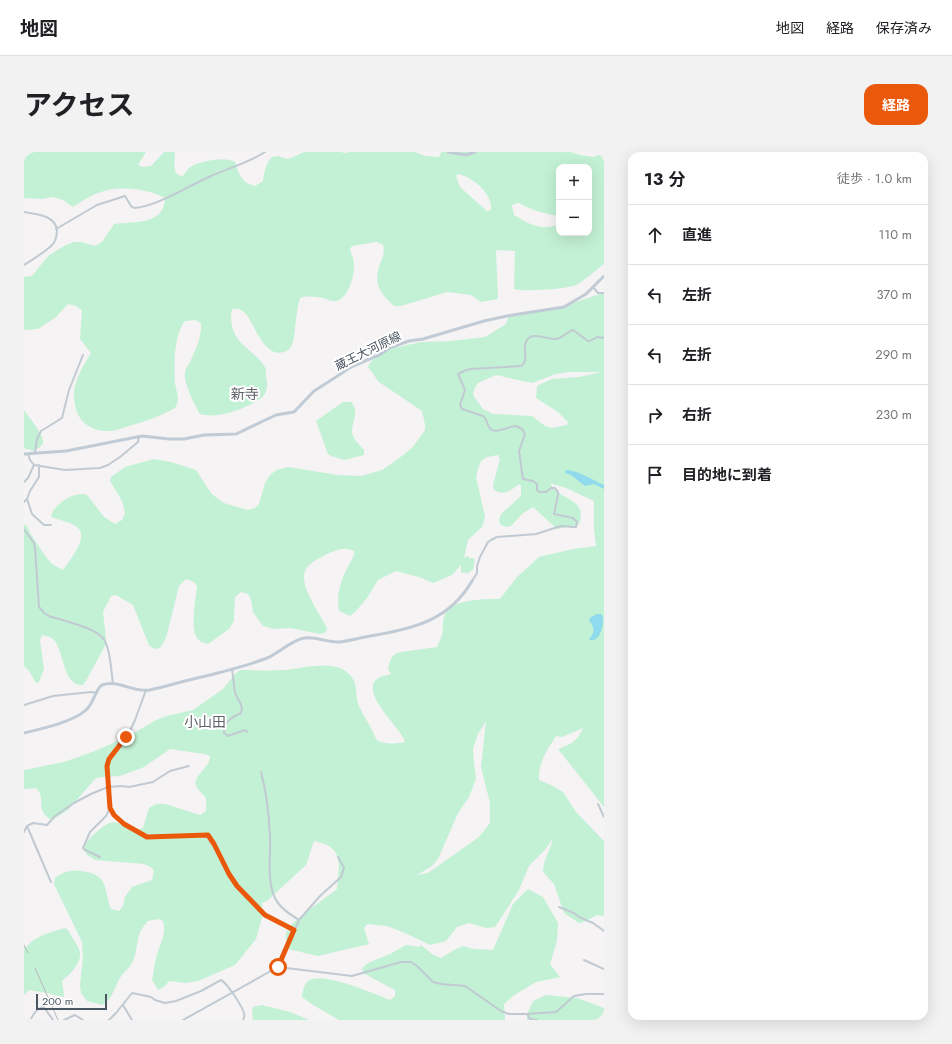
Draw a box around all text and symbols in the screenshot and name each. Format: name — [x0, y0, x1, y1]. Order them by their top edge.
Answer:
text: 地図 — [20, 15, 58, 42]
text: 地図 — [776, 18, 804, 38]
text: 経路 — [826, 18, 854, 38]
text: 保存済み — [876, 18, 932, 38]
button: 経路 — [864, 84, 928, 125]
text: アクセス — [24, 85, 135, 126]
map controls — [556, 164, 592, 236]
button: + — [556, 164, 592, 200]
text: 13 分 — [644, 167, 685, 191]
text: 徒歩 · 1.0 km — [837, 169, 912, 188]
button: − — [556, 200, 592, 236]
icon: ahead — [644, 224, 666, 246]
text: 直進 — [682, 224, 712, 246]
text: 110 m — [878, 225, 912, 244]
icon: left — [644, 284, 666, 306]
text: 左折 — [682, 284, 712, 306]
text: 370 m — [876, 285, 912, 304]
street label: 蔵王大河原線 — [332, 327, 404, 375]
icon: left — [644, 344, 666, 366]
text: 左折 — [682, 344, 712, 366]
text: 290 m — [875, 345, 912, 364]
district label: 新寺 — [231, 384, 259, 404]
icon: right — [644, 404, 666, 426]
text: 右折 — [682, 404, 712, 426]
text: 230 m — [876, 405, 912, 424]
icon: arrive — [644, 464, 666, 486]
text: 目的地に到着 — [682, 464, 772, 486]
district label: 小山田 — [184, 712, 226, 732]
route end — [117, 728, 135, 746]
route start — [269, 958, 287, 976]
scale bar — [36, 992, 107, 1011]
text: 200 m — [42, 993, 73, 1009]

